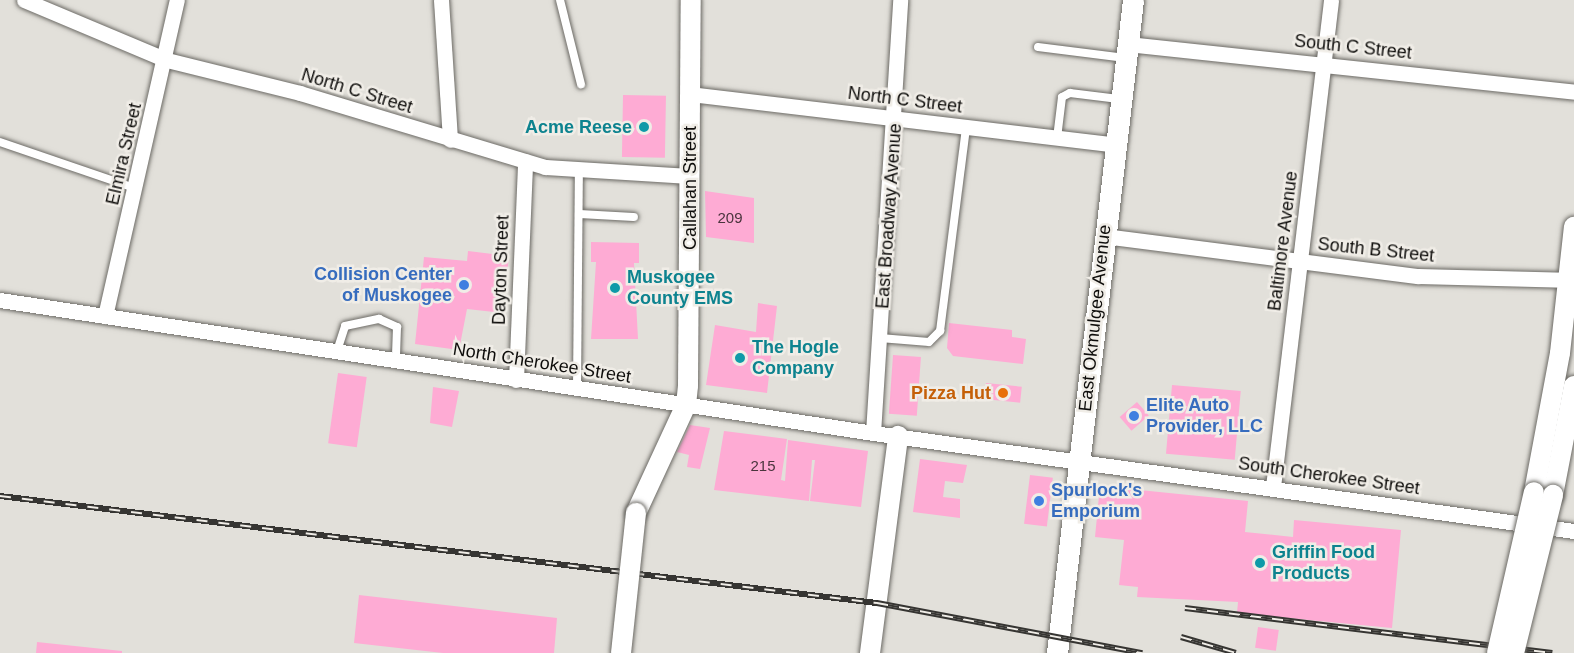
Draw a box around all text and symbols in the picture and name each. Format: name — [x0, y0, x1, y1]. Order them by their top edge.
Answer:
street label: South C Street — [1293, 30, 1413, 64]
street label: North C Street — [299, 64, 415, 118]
street label: North C Street — [847, 82, 963, 118]
street label: Elmira Street — [102, 101, 146, 207]
place label: Acme Reese — [525, 116, 632, 138]
marker: Acme Reese — [637, 120, 651, 134]
street label: East Broadway Avenue — [872, 122, 906, 310]
street label: Callahan Street — [679, 126, 701, 250]
street label: Baltimore Avenue — [1264, 169, 1302, 313]
house number: 209 — [717, 209, 743, 227]
street label: Dayton Street — [488, 215, 514, 325]
street label: East Okmulgee Avenue — [1074, 223, 1116, 413]
street label: South B Street — [1317, 233, 1435, 267]
place label: Collision Center of Muskogee — [314, 264, 452, 306]
place label: Muskogee County EMS — [627, 267, 733, 310]
marker: Collision Center of Muskogee — [457, 278, 471, 292]
marker: Muskogee County EMS — [608, 281, 622, 295]
place label: The Hogle Company — [752, 337, 839, 380]
street label: North Cherokee Street — [451, 338, 633, 388]
marker: The Hogle Company — [733, 351, 747, 365]
place label: Pizza Hut — [911, 382, 991, 404]
marker: Pizza Hut — [996, 386, 1010, 400]
place label: Elite Auto Provider, LLC — [1146, 395, 1263, 438]
marker: Elite Auto Provider, LLC — [1127, 409, 1141, 423]
street label: South Cherokee Street — [1237, 453, 1421, 499]
house number: 215 — [750, 457, 776, 475]
place label: Spurlock's Emporium — [1051, 480, 1142, 522]
marker: Spurlock's Emporium — [1032, 494, 1046, 508]
place label: Griffin Food Products — [1272, 542, 1375, 584]
marker: Griffin Food Products — [1253, 556, 1267, 570]

